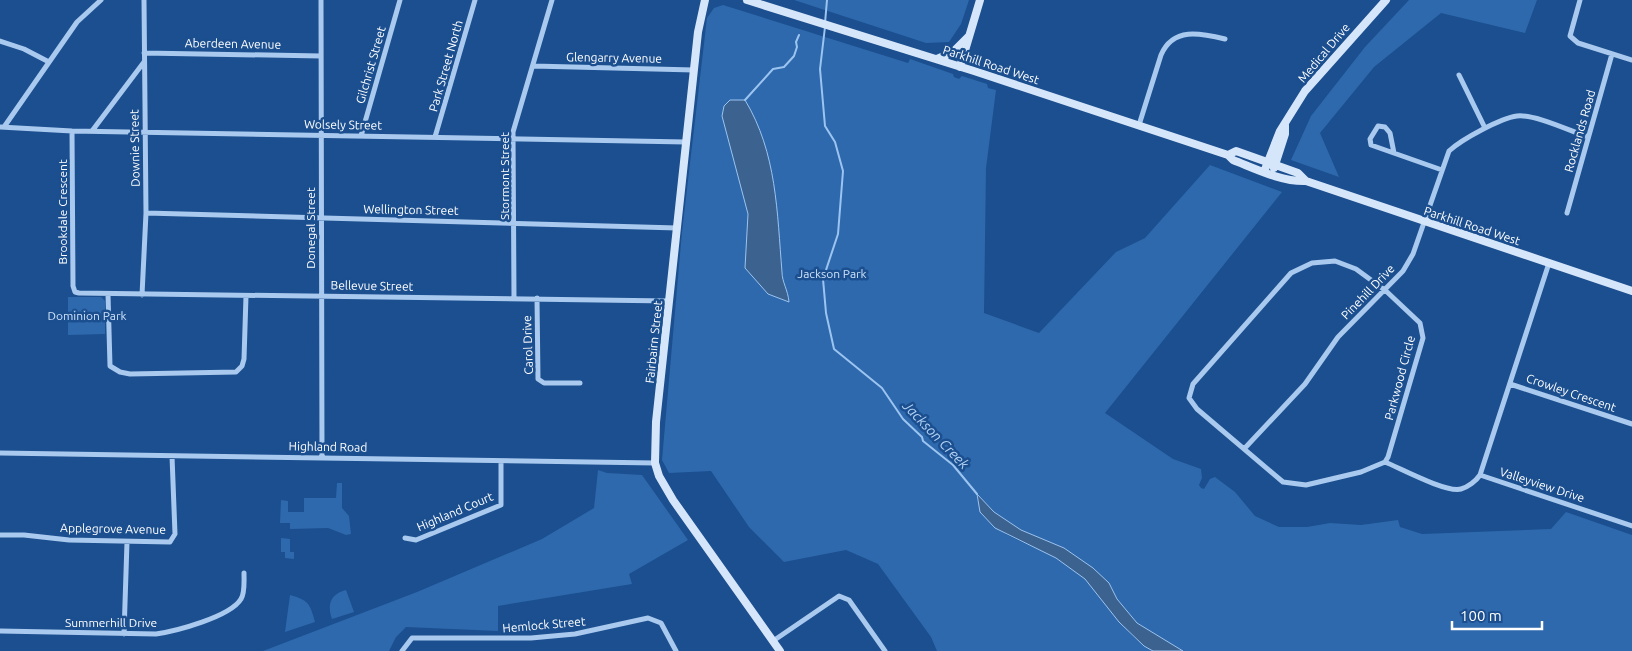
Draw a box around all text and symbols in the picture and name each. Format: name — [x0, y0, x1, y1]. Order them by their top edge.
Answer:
street label: Park Street North — [426, 19, 465, 113]
street label: Medical Drive — [1295, 21, 1352, 85]
street label: Gilchrist Street — [353, 24, 388, 105]
street label: Aberdeen Avenue — [185, 36, 281, 51]
street label: Parkhill Road West — [941, 43, 1041, 86]
street label: Glengarry Avenue — [566, 50, 662, 65]
street label: Rocklands Road — [1562, 88, 1597, 173]
street label: Downie Street — [127, 109, 142, 187]
street label: Wolsely Street — [304, 117, 382, 132]
street label: Stormont Street — [498, 132, 511, 220]
street label: Brookdale Crescent — [56, 159, 69, 265]
street label: Donegal Street — [304, 187, 317, 269]
street label: Wellington Street — [363, 202, 459, 217]
street label: Parkhill Road West — [1422, 204, 1522, 247]
street label: Pinehill Drive — [1338, 262, 1397, 322]
park label: Jackson Park — [797, 267, 867, 280]
street label: Bellevue Street — [331, 278, 414, 293]
street label: Fairbairn Street — [643, 300, 664, 384]
park label: Dominion Park — [48, 309, 127, 322]
street label: Carol Drive — [520, 315, 535, 375]
street label: Parkwood Circle — [1382, 334, 1417, 422]
street label: Crowley Crescent — [1525, 371, 1618, 414]
water label: Jackson Creek — [899, 397, 973, 473]
street label: Highland Road — [289, 439, 367, 454]
street label: Valleyview Drive — [1498, 465, 1586, 504]
street label: Highland Court — [415, 490, 495, 533]
street label: Applegrove Avenue — [60, 521, 166, 536]
scale bar — [1452, 598, 1542, 630]
text: 100 m — [1460, 607, 1502, 624]
street label: Hemlock Street — [502, 614, 586, 635]
street label: Summerhill Drive — [65, 616, 157, 629]

